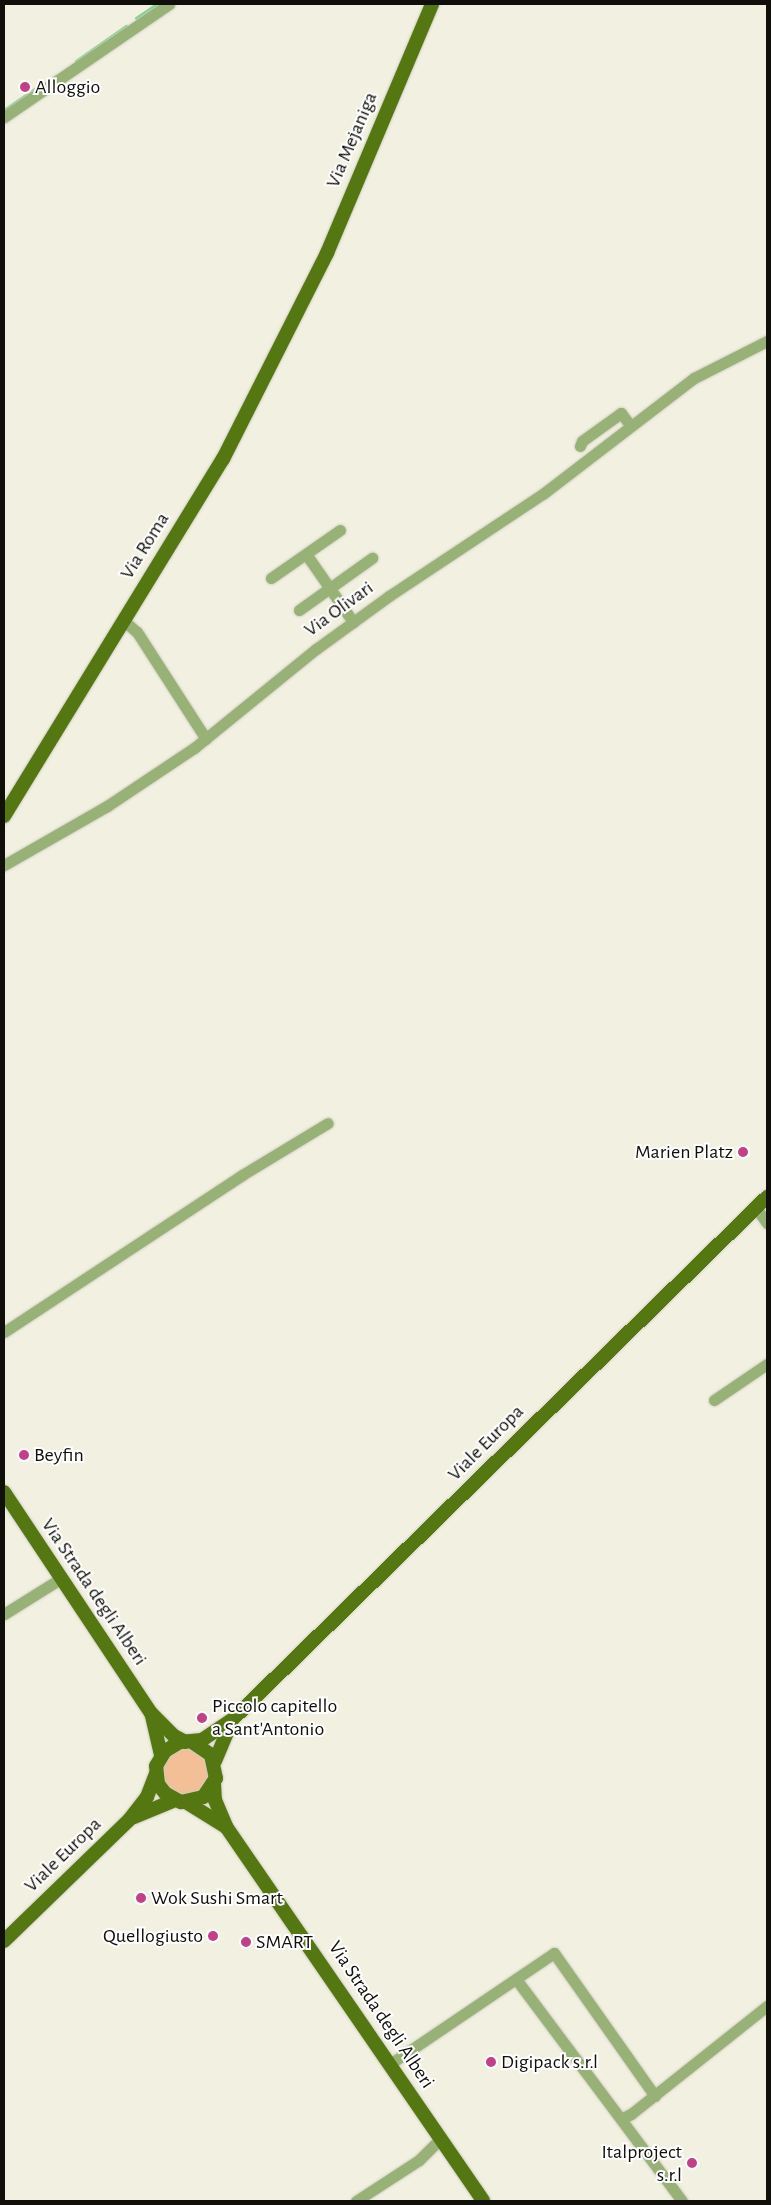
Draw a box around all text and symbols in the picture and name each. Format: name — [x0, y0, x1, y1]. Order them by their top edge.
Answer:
place label: Alloggio — [35, 75, 100, 99]
marker: Alloggio — [19, 81, 31, 93]
street label: Via Mejaniga — [321, 89, 383, 191]
street label: Via Roma — [115, 508, 175, 584]
street label: Via Olivari — [300, 576, 378, 642]
place label: Marien Platz — [635, 1140, 733, 1164]
marker: Marien Platz — [737, 1146, 749, 1158]
street label: Viale Europa — [443, 1400, 529, 1486]
place label: Beyfin — [34, 1443, 84, 1467]
marker: Beyfin — [18, 1449, 30, 1461]
street label: Via Strada degli Alberi — [36, 1514, 152, 1670]
place label: Piccolo capitello a Sant'Antonio — [212, 1694, 337, 1741]
marker: Piccolo capitello a Sant'Antonio — [196, 1712, 208, 1724]
street label: Viale Europa — [20, 1812, 106, 1898]
place label: Wok Sushi Smart — [151, 1886, 283, 1910]
marker: Wok Sushi Smart — [135, 1892, 147, 1904]
place label: Quellogiusto — [103, 1924, 203, 1948]
marker: Quellogiusto — [207, 1930, 219, 1942]
place label: SMART — [256, 1930, 313, 1954]
marker: SMART — [240, 1936, 252, 1948]
street label: Via Strada degli Alberi — [323, 1937, 439, 2093]
place label: Digipack s.r.l — [501, 2050, 598, 2074]
marker: Digipack s.r.l — [485, 2056, 497, 2068]
place label: Italproject s.r.l — [601, 2140, 682, 2187]
marker: Italproject s.r.l — [686, 2157, 698, 2169]

